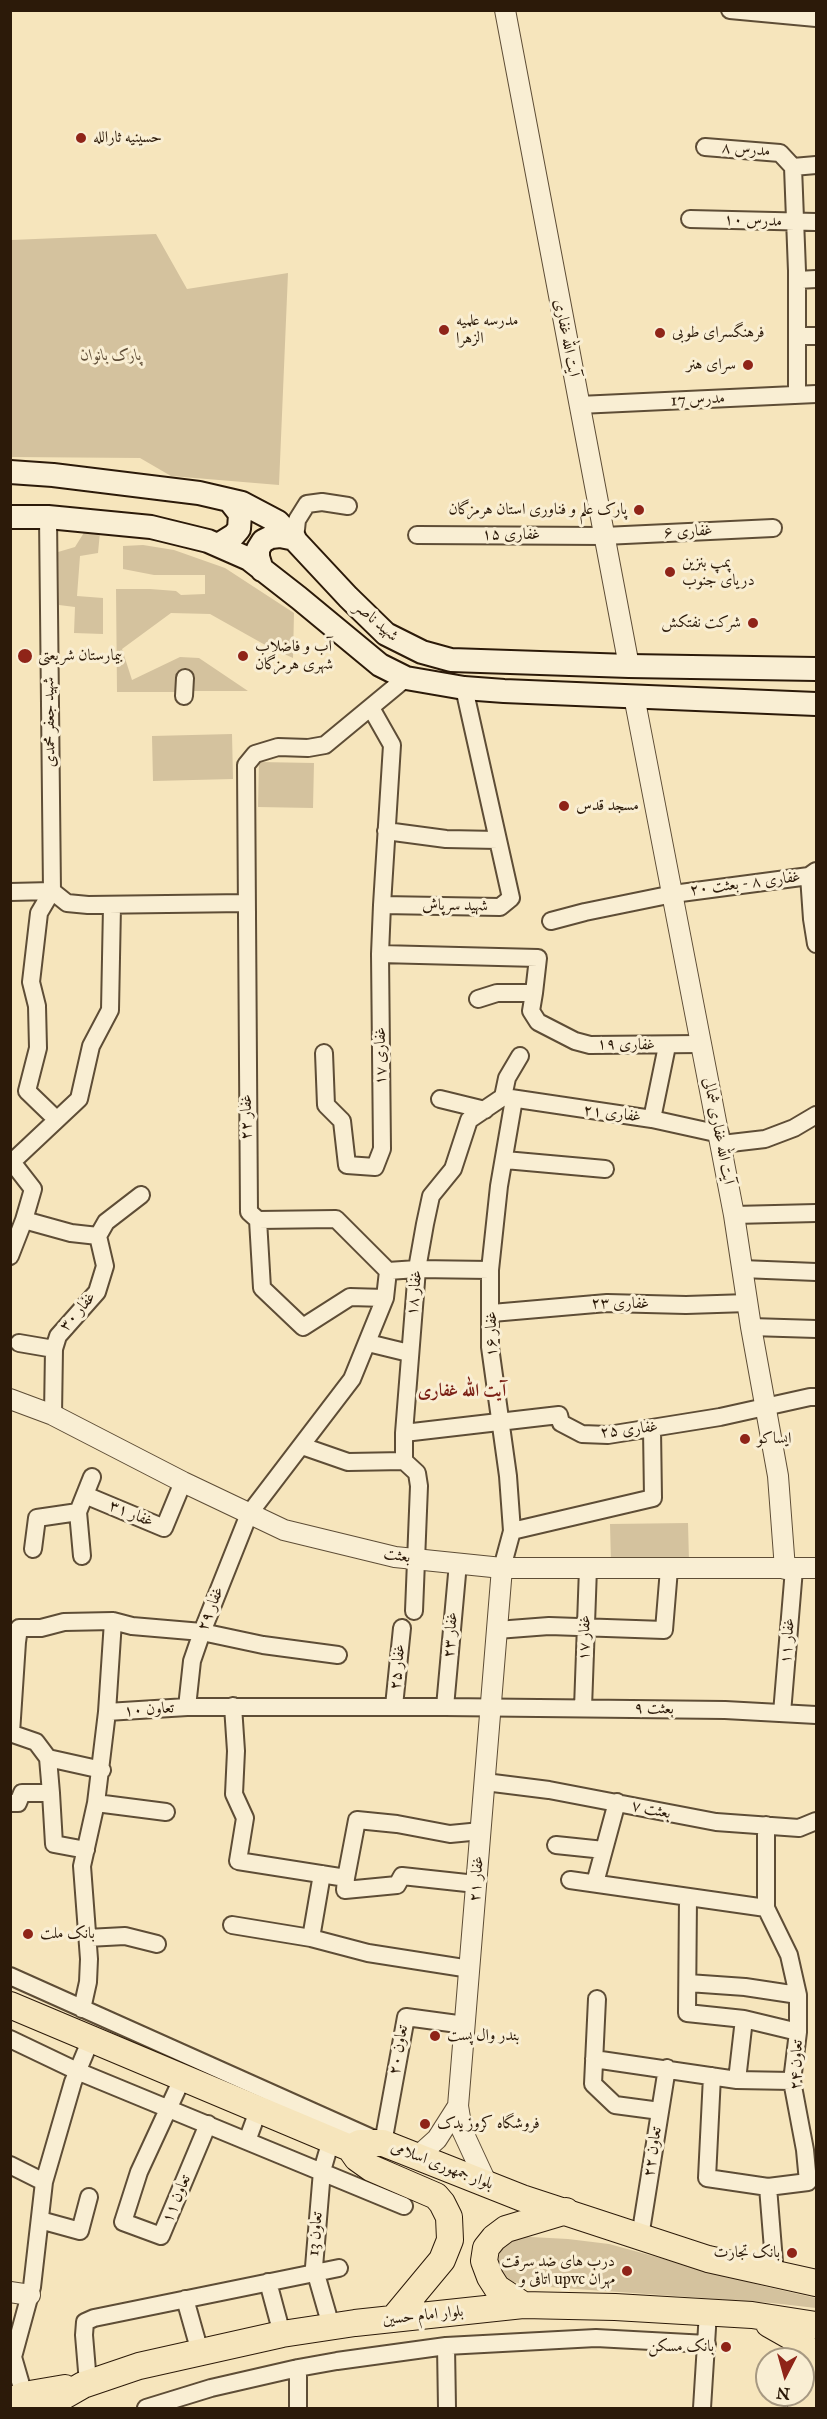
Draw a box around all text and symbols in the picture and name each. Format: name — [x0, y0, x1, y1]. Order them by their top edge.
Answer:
place label: حسینیه ثارالله — [93, 128, 162, 148]
marker: حسینیه ثارالله — [74, 131, 88, 145]
street label: مدرس ۸ — [721, 139, 771, 161]
street label: مدرس ۱۰ — [724, 210, 782, 232]
street label: آیت الله غفاری — [549, 298, 583, 378]
place label: مدرسه علمیه الزهرا — [456, 311, 518, 349]
marker: مدرسه علمیه الزهرا — [437, 323, 451, 337]
place label: فرهنگسرای طوبی — [672, 323, 764, 343]
marker: فرهنگسرای طوبی — [653, 326, 667, 340]
park label: پارک بانوان — [80, 346, 142, 366]
place label: سرای هنر — [686, 355, 736, 375]
marker: سرای هنر — [741, 358, 755, 372]
street label: مدرس 17 — [670, 389, 726, 411]
place label: پارک علم و فناوری استان هرمزگان — [449, 500, 627, 520]
marker: پارک علم و فناوری استان هرمزگان — [632, 503, 646, 517]
street label: غفاری ۶ — [663, 521, 713, 543]
street label: غفاری ۱۵ — [482, 525, 540, 545]
place label: پمپ بنزین دریای جنوب — [682, 553, 755, 591]
marker: پمپ بنزین دریای جنوب — [663, 565, 677, 579]
street label: شهید ناصر — [350, 598, 402, 646]
place label: شرکت نفتکش — [661, 613, 741, 633]
marker: شرکت نفتکش — [746, 616, 760, 630]
place label: آب و فاضلاب شهری هرمزگان — [255, 637, 333, 675]
place label: بیمارستان شریعتی — [38, 646, 122, 666]
marker: بیمارستان شریعتی — [16, 647, 34, 665]
marker: آب و فاضلاب شهری هرمزگان — [236, 649, 250, 663]
street label: شهید جعفر محمدی — [40, 677, 60, 767]
place label: مسجد قدس — [576, 796, 639, 816]
marker: مسجد قدس — [557, 799, 571, 813]
street label: غفاری ۸ - بعثت ۲۰ — [689, 868, 801, 900]
street label: شهید سرپاش — [422, 896, 488, 916]
street label: غفاری ۱۷ — [371, 1027, 391, 1085]
street label: غفاری ۱۹ — [597, 1035, 655, 1055]
street label: آیت الله غفاری شمالی — [698, 1076, 738, 1186]
street label: غفار ۲۲ — [237, 1094, 257, 1140]
street label: غفاری ۲۱ — [582, 1101, 642, 1127]
street label: غفار ۱۸ — [403, 1269, 427, 1317]
street label: غفار ۳۰ — [56, 1288, 100, 1336]
street label: غفاری ۲۳ — [591, 1294, 649, 1314]
street label: غفار ۱۶ — [482, 1311, 502, 1357]
district label: آیت الله غفاری — [418, 1381, 506, 1403]
street label: غفاری ۲۵ — [599, 1417, 659, 1443]
place label: ایساکو — [757, 1429, 792, 1449]
marker: ایساکو — [738, 1432, 752, 1446]
street label: غفار ۳۱ — [106, 1497, 156, 1531]
street label: بعثت — [382, 1544, 412, 1568]
street label: غفار ۲۹ — [194, 1584, 228, 1634]
street label: غفار ۲۳ — [439, 1611, 463, 1659]
street label: غفار ۱۷ — [575, 1615, 595, 1661]
street label: غفار ۱۱ — [776, 1617, 800, 1665]
street label: غفار ۲۵ — [386, 1643, 410, 1691]
street label: تعاون ۱۰ — [123, 1699, 175, 1721]
street label: بعثت ۹ — [634, 1699, 674, 1719]
street label: بعثت ۷ — [630, 1796, 672, 1824]
street label: غفار ۲۱ — [465, 1855, 489, 1903]
place label: بانک ملت — [40, 1924, 95, 1944]
marker: بانک ملت — [21, 1927, 35, 1941]
street label: تعاون ۲۰ — [385, 2024, 413, 2076]
place label: بندر وال پست — [447, 2026, 519, 2046]
marker: بندر وال پست — [428, 2029, 442, 2043]
street label: تعاون ۲۴ — [787, 2040, 807, 2090]
place label: فروشگاه کروز یدک — [437, 2114, 540, 2134]
marker: فروشگاه کروز یدک — [418, 2117, 432, 2131]
street label: تعاون ۲۲ — [640, 2126, 666, 2178]
street label: بلوار جمهوری اسلامی — [388, 2138, 496, 2194]
street label: تعاون ۱۱ — [158, 2172, 196, 2226]
street label: تعاون 13 — [305, 2211, 327, 2257]
place label: بانک تجارت — [714, 2243, 780, 2263]
marker: بانک تجارت — [785, 2246, 799, 2260]
place label: درب های ضد سرقت اتاقی و upvc مهران — [501, 2252, 615, 2290]
marker: درب های ضد سرقت اتاقی و upvc مهران — [620, 2264, 634, 2278]
street label: بلوار امام حسین — [382, 2302, 464, 2330]
place label: بانک مسکن — [648, 2337, 714, 2357]
marker: بانک مسکن — [719, 2340, 733, 2354]
north arrow — [755, 2347, 815, 2407]
text: N — [776, 2383, 791, 2404]

